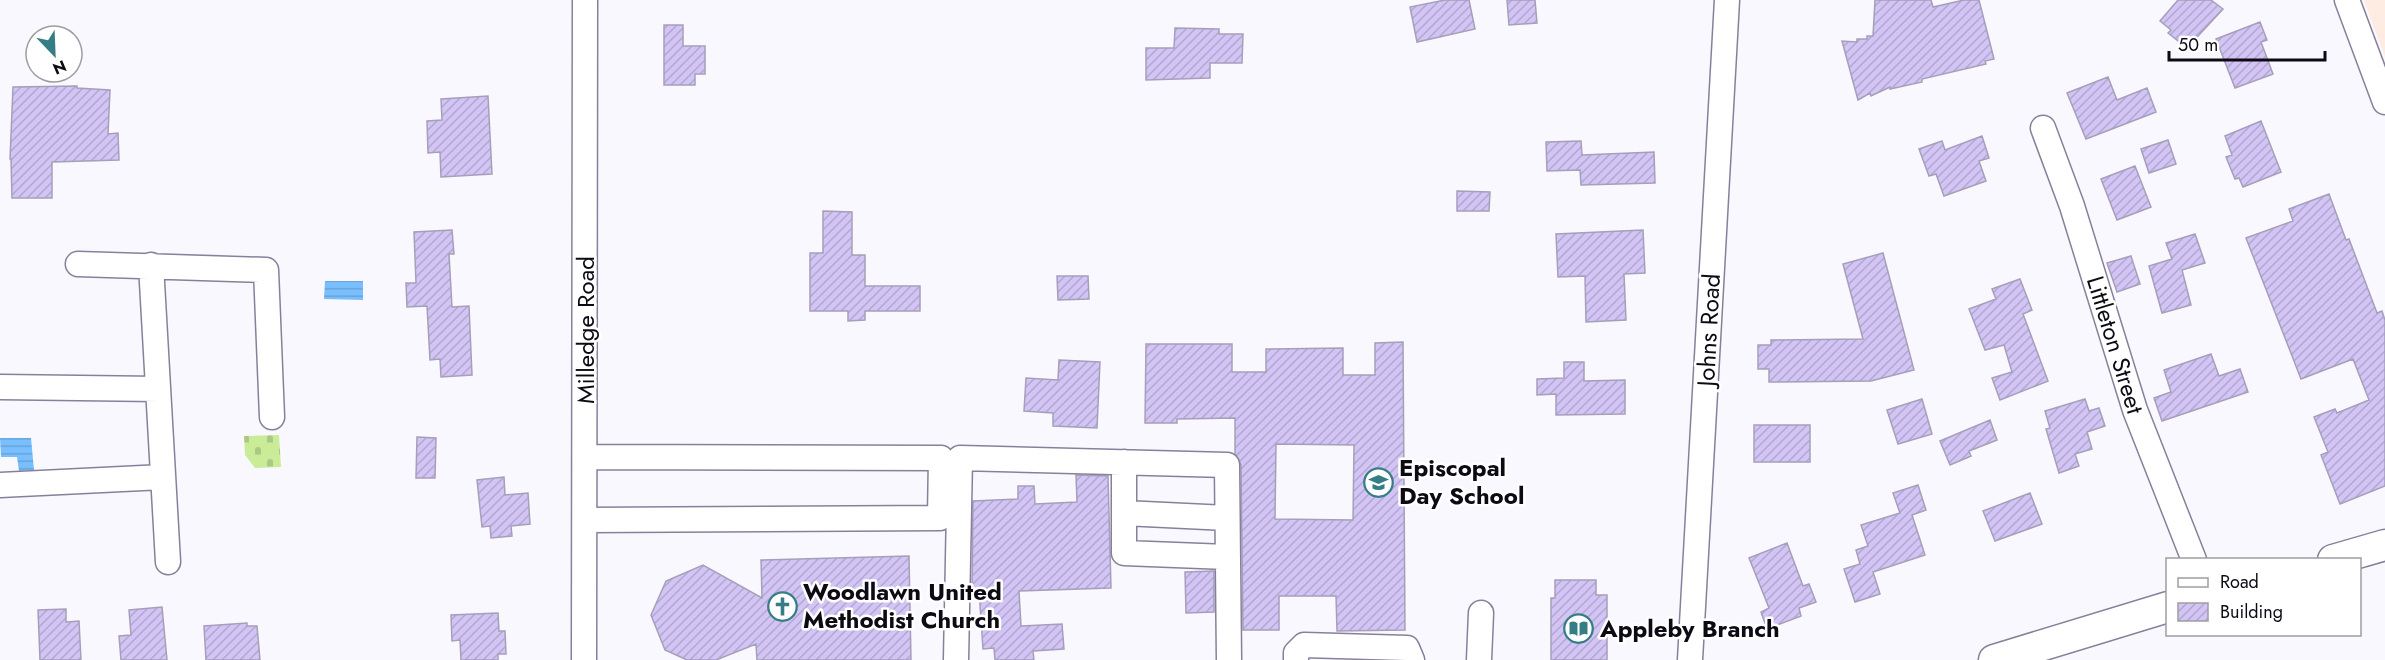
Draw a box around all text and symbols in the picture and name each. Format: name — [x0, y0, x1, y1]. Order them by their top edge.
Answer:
north arrow — [24, 24, 84, 84]
scale bar — [2169, 24, 2325, 62]
text: 50 m — [2178, 32, 2218, 58]
text: N — [49, 54, 70, 80]
street label: Milledge Road — [568, 256, 603, 404]
street label: Littleton Street — [2078, 272, 2153, 418]
street label: Johns Road — [1688, 273, 1729, 390]
place label: Episcopal Day School — [1399, 450, 1524, 513]
school or university icon: Episcopal Day School — [1362, 466, 1394, 498]
legend — [2166, 558, 2361, 636]
text: Road — [2220, 569, 2259, 595]
place label: Woodlawn United Methodist Church — [803, 574, 1002, 637]
church icon: Woodlawn United Methodist Church — [766, 590, 798, 622]
text: Building — [2220, 599, 2283, 625]
place label: Appleby Branch — [1599, 611, 1780, 646]
library icon: Appleby Branch — [1563, 613, 1595, 645]

